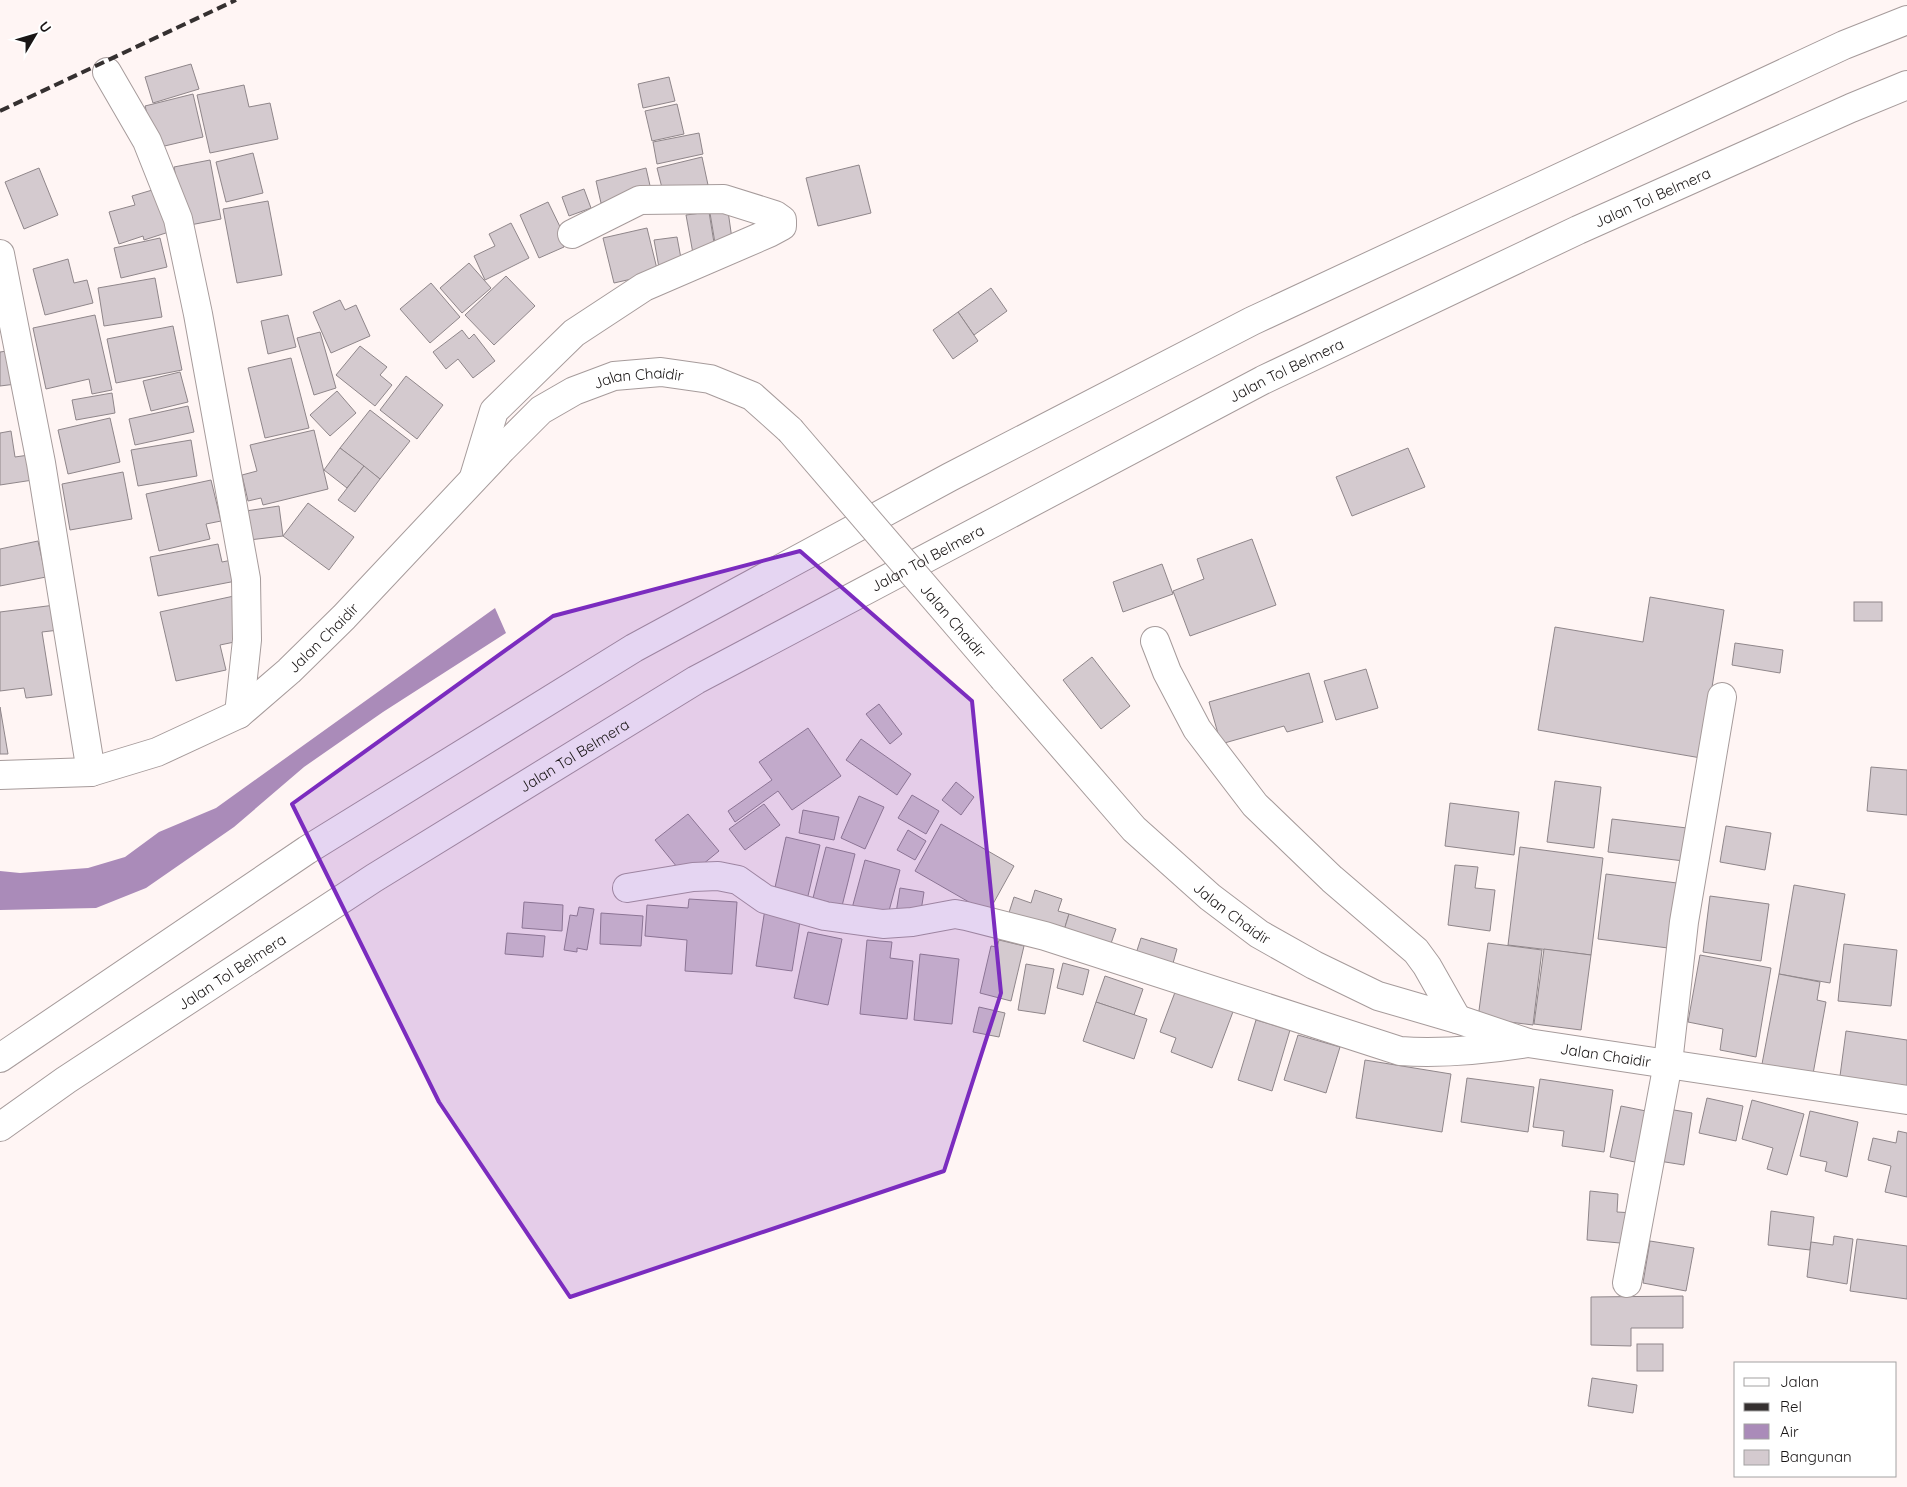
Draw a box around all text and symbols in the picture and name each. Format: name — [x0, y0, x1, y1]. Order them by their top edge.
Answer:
north arrow — [10, 10, 60, 60]
text: U — [35, 18, 55, 36]
street label: Jalan Tol Belmera — [1591, 163, 1713, 231]
street label: Jalan Tol Belmera — [1225, 334, 1346, 406]
street label: Jalan Chaidir — [590, 362, 685, 393]
street label: Jalan Tol Belmera — [867, 520, 987, 595]
street label: Jalan Chaidir — [916, 579, 991, 662]
street label: Jalan Chaidir — [284, 598, 362, 677]
street label: Jalan Tol Belmera — [515, 714, 632, 796]
street label: Jalan Chaidir — [1190, 878, 1274, 948]
street label: Jalan Tol Belmera — [174, 929, 289, 1014]
street label: Jalan Chaidir — [1559, 1038, 1653, 1071]
legend — [1734, 1362, 1897, 1477]
text: Jalan — [1780, 1372, 1819, 1391]
text: Rel — [1780, 1397, 1802, 1416]
text: Air — [1780, 1422, 1799, 1441]
text: Bangunan — [1780, 1447, 1852, 1466]

